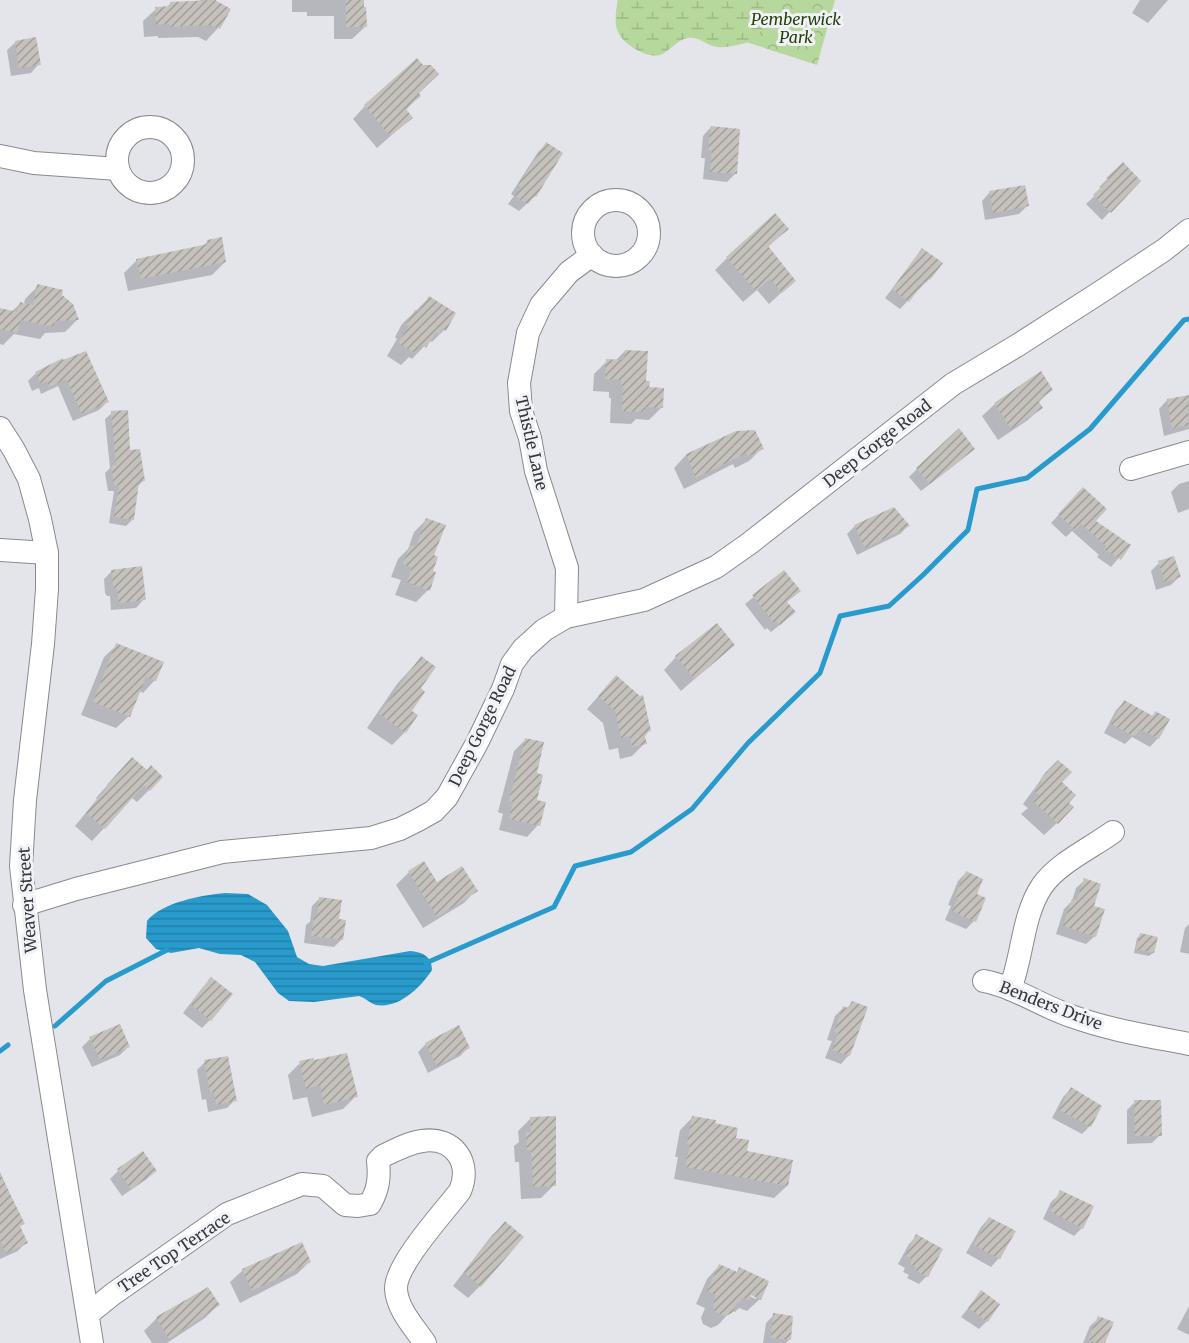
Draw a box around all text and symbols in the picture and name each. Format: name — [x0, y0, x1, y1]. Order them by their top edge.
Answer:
park label: Pemberwick Park — [751, 9, 841, 47]
street label: Thistle Lane — [511, 394, 553, 492]
street label: Deep Gorge Road — [819, 394, 935, 491]
street label: Deep Gorge Road — [444, 662, 520, 790]
street label: Weaver Street — [13, 846, 41, 955]
street label: Benders Drive — [997, 976, 1105, 1034]
street label: Tree Top Terrace — [114, 1207, 234, 1297]

